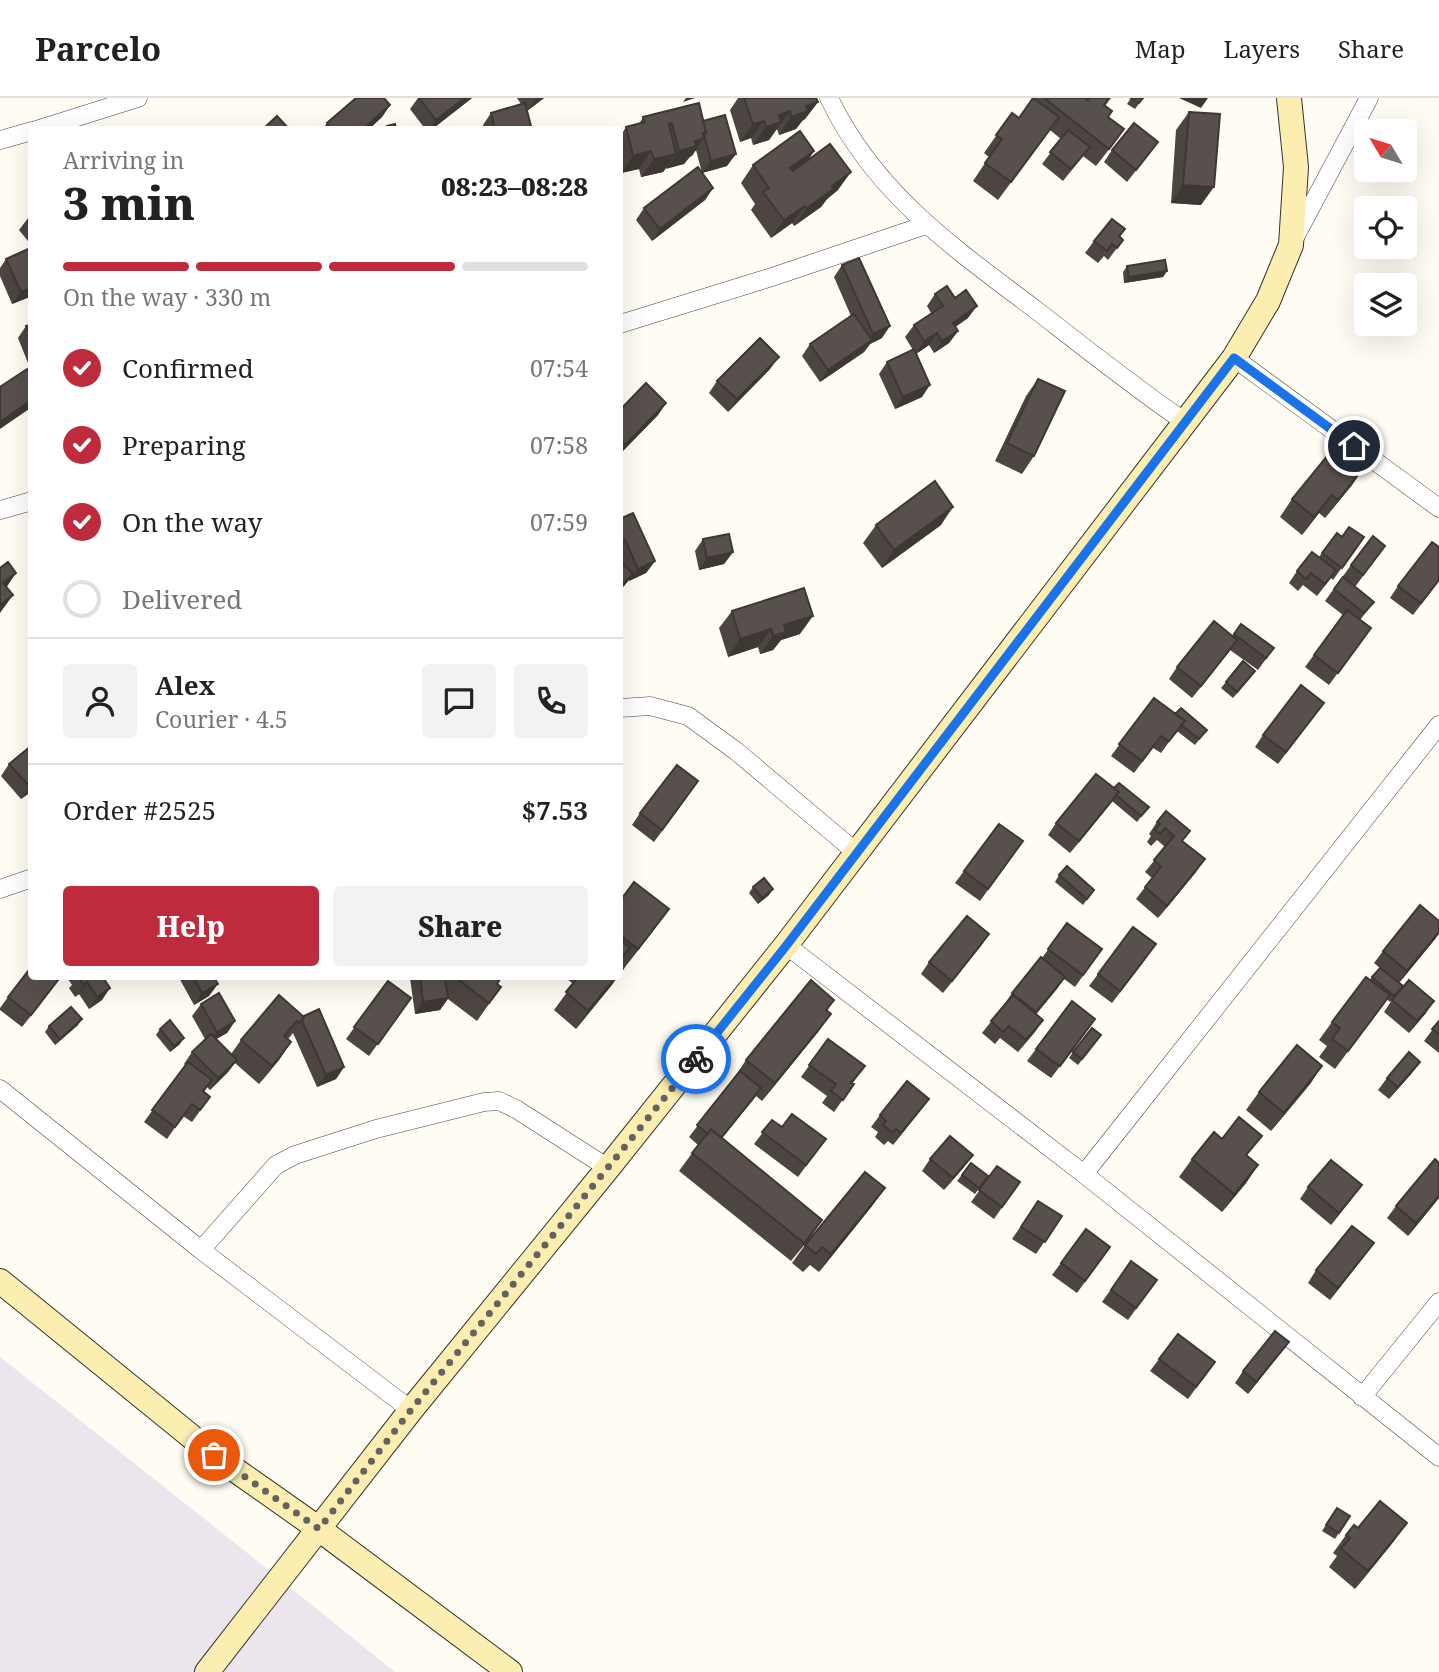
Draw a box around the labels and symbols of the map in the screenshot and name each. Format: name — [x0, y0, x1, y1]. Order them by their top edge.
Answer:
north arrow — [1354, 119, 1418, 182]
pin — [1324, 416, 1384, 476]
courier — [661, 1024, 731, 1094]
pin — [184, 1425, 244, 1485]

